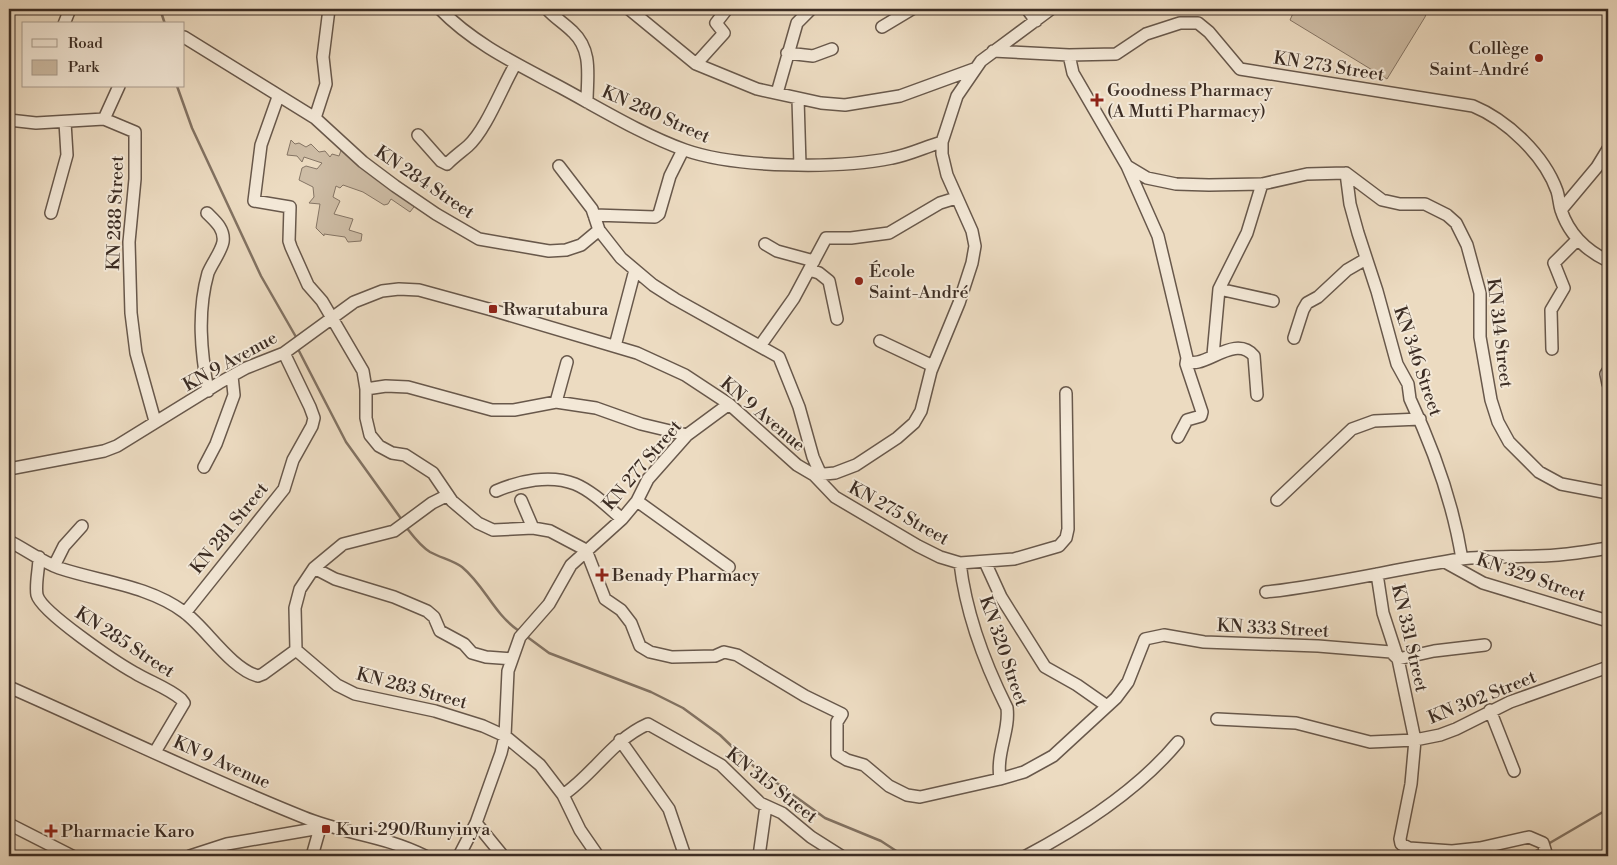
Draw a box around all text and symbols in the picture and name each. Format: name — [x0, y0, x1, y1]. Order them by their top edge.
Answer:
legend — [22, 22, 185, 88]
text: Road — [68, 34, 103, 53]
place label: Collège Saint-André — [1430, 37, 1529, 81]
street label: KN 273 Street — [1272, 46, 1387, 87]
marker: Collège Saint-André — [1533, 52, 1545, 64]
text: Park — [68, 58, 100, 77]
place label: Goodness Pharmacy (A Mutti Pharmacy) — [1107, 79, 1273, 123]
street label: KN 280 Street — [598, 80, 714, 149]
marker: Goodness Pharmacy (A Mutti Pharmacy) — [1091, 94, 1103, 106]
street label: KN 284 Street — [371, 141, 479, 224]
street label: KN 288 Street — [102, 154, 129, 271]
place label: École Saint-André — [869, 260, 968, 304]
marker: École Saint-André — [853, 275, 865, 287]
street label: KN 314 Street — [1481, 277, 1518, 390]
place label: Rwarutabura — [503, 298, 609, 321]
marker: Rwarutabura — [487, 303, 499, 315]
street label: KN 346 Street — [1388, 303, 1447, 420]
street label: KN 9 Avenue — [179, 326, 281, 397]
street label: KN 9 Avenue — [715, 372, 810, 457]
street label: KN 277 Street — [598, 415, 687, 515]
street label: KN 275 Street — [844, 476, 954, 551]
street label: KN 281 Street — [185, 477, 274, 579]
street label: KN 329 Street — [1473, 548, 1589, 607]
place label: Benady Pharmacy — [611, 564, 760, 587]
marker: Benady Pharmacy — [596, 569, 608, 581]
street label: KN 331 Street — [1386, 582, 1433, 695]
street label: KN 320 Street — [974, 593, 1033, 710]
street label: KN 285 Street — [71, 602, 179, 683]
street label: KN 333 Street — [1216, 614, 1330, 643]
street label: KN 283 Street — [354, 663, 471, 715]
street label: KN 302 Street — [1425, 665, 1540, 730]
street label: KN 9 Avenue — [170, 731, 274, 794]
street label: KN 315 Street — [721, 742, 823, 829]
place label: Kuri 290/Runyinya — [336, 818, 491, 841]
place label: Pharmacie Karo — [61, 820, 195, 843]
marker: Kuri 290/Runyinya — [320, 823, 332, 835]
marker: Pharmacie Karo — [45, 825, 57, 837]

